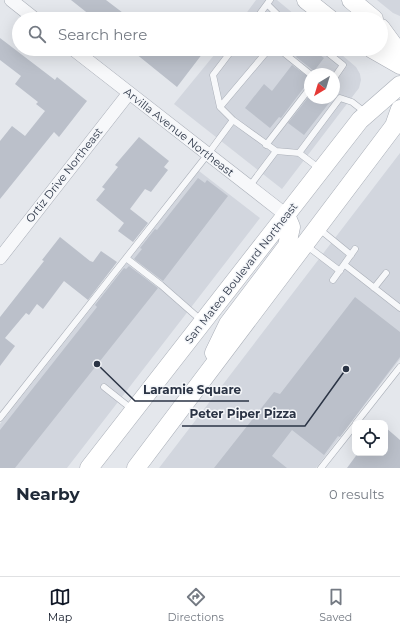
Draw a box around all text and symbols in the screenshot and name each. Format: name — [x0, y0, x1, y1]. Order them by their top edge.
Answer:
search box — [12, 12, 388, 56]
icon: search — [26, 23, 48, 45]
text: Search here — [58, 25, 147, 44]
north arrow — [304, 68, 340, 104]
street label: Arvilla Avenue Northeast — [121, 85, 237, 180]
street label: Ortiz Drive Northeast — [23, 124, 106, 225]
street label: San Mateo Boulevard Northeast — [182, 199, 301, 346]
callout: Laramie Square — [135, 377, 249, 401]
text: Laramie Square — [143, 382, 242, 397]
callout: Peter Piper Pizza — [182, 402, 305, 426]
text: Peter Piper Pizza — [189, 406, 297, 421]
map controls — [352, 420, 388, 456]
button: locate — [352, 420, 388, 456]
text: Nearby — [16, 484, 80, 504]
text: 0 results — [329, 486, 384, 502]
tab: Map — [48, 586, 72, 624]
tab: Directions — [168, 586, 224, 624]
tab: Saved — [319, 586, 352, 624]

